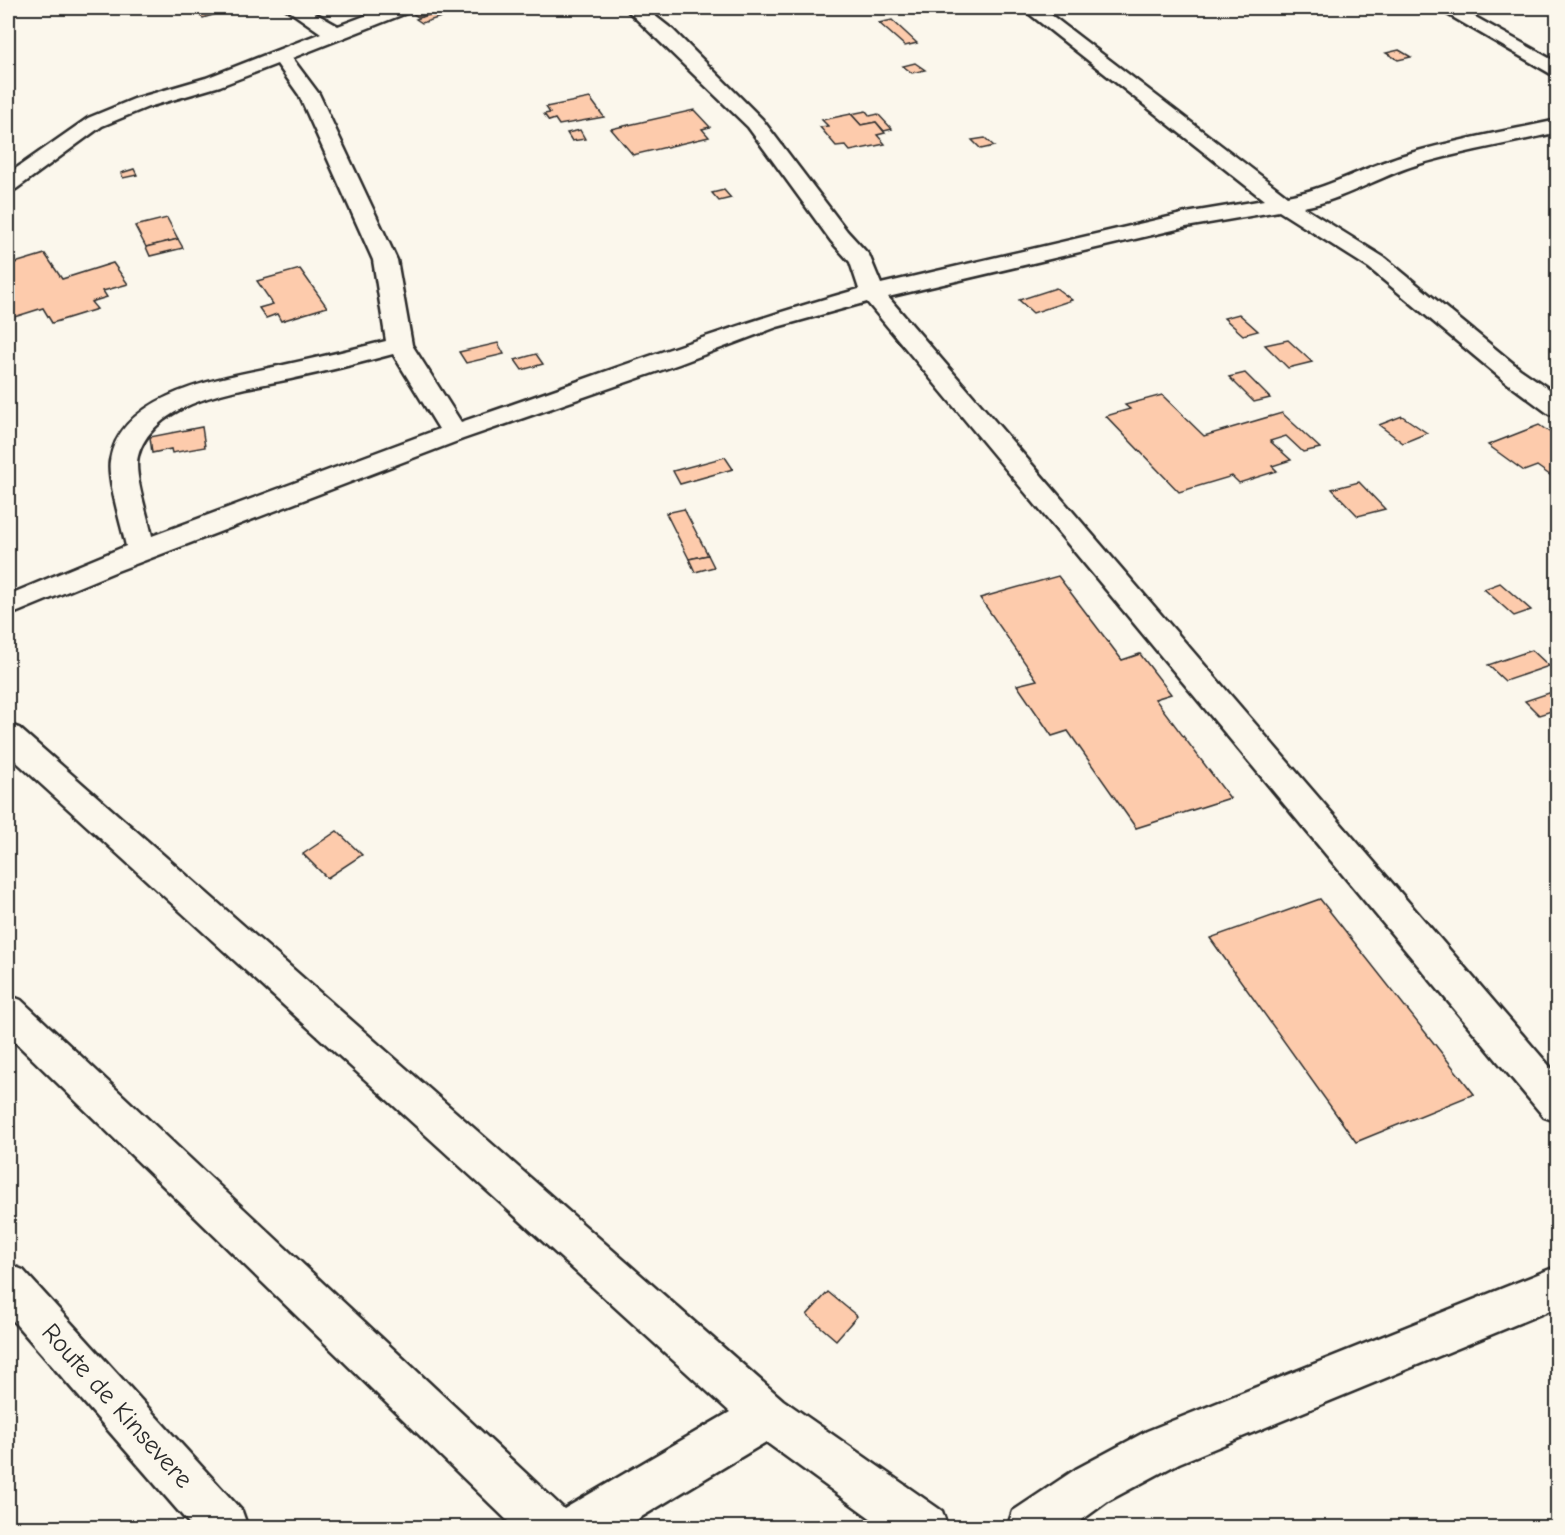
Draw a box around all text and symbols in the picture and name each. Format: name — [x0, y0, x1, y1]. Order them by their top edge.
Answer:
street label: Route de Kinsevere — [35, 1318, 199, 1494]

